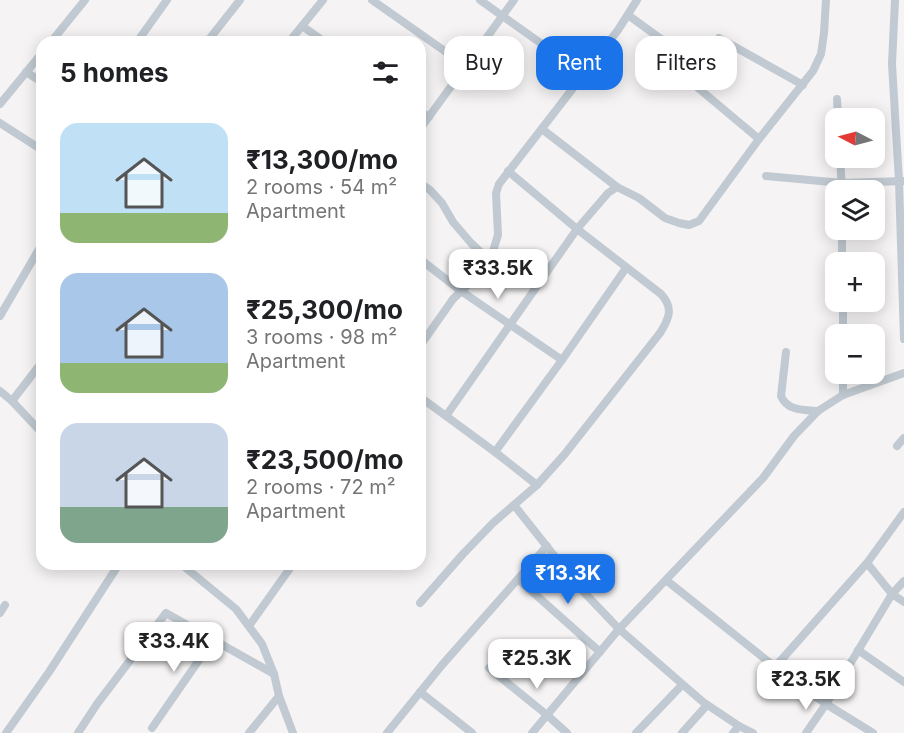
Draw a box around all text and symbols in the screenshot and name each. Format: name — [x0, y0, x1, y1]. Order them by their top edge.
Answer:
chip: Buy — [444, 36, 524, 90]
chip: Rent — [536, 36, 623, 90]
chip: Filters — [635, 36, 737, 90]
icon: filters — [369, 56, 402, 89]
text: 5 homes — [60, 57, 169, 88]
north arrow — [825, 108, 885, 168]
map controls — [825, 108, 885, 384]
text: ₹13,300/mo — [246, 144, 398, 175]
icon: home — [108, 147, 180, 219]
text: 2 rooms · 54 m² — [246, 175, 397, 199]
button: layers — [825, 180, 885, 240]
text: Apartment — [246, 199, 345, 223]
pin: ₹33.5K — [449, 249, 547, 300]
button: + — [825, 252, 885, 312]
text: ₹33.5K — [463, 256, 533, 280]
text: ₹25,300/mo — [246, 294, 403, 325]
icon: home — [108, 297, 180, 369]
button: − — [825, 324, 885, 384]
text: 3 rooms · 98 m² — [246, 325, 397, 349]
text: Apartment — [246, 349, 345, 373]
text: ₹23,500/mo — [246, 444, 403, 475]
icon: home — [108, 447, 180, 519]
text: 2 rooms · 72 m² — [246, 475, 396, 499]
text: Apartment — [246, 499, 345, 523]
pin: ₹13.3K — [519, 554, 617, 605]
text: ₹13.3K — [535, 561, 601, 585]
pin: ₹33.4K — [125, 622, 223, 673]
text: ₹33.4K — [138, 629, 210, 653]
pin: ₹25.3K — [488, 639, 586, 690]
text: ₹25.3K — [502, 646, 572, 670]
pin: ₹23.5K — [757, 660, 855, 711]
text: ₹23.5K — [771, 667, 841, 691]

